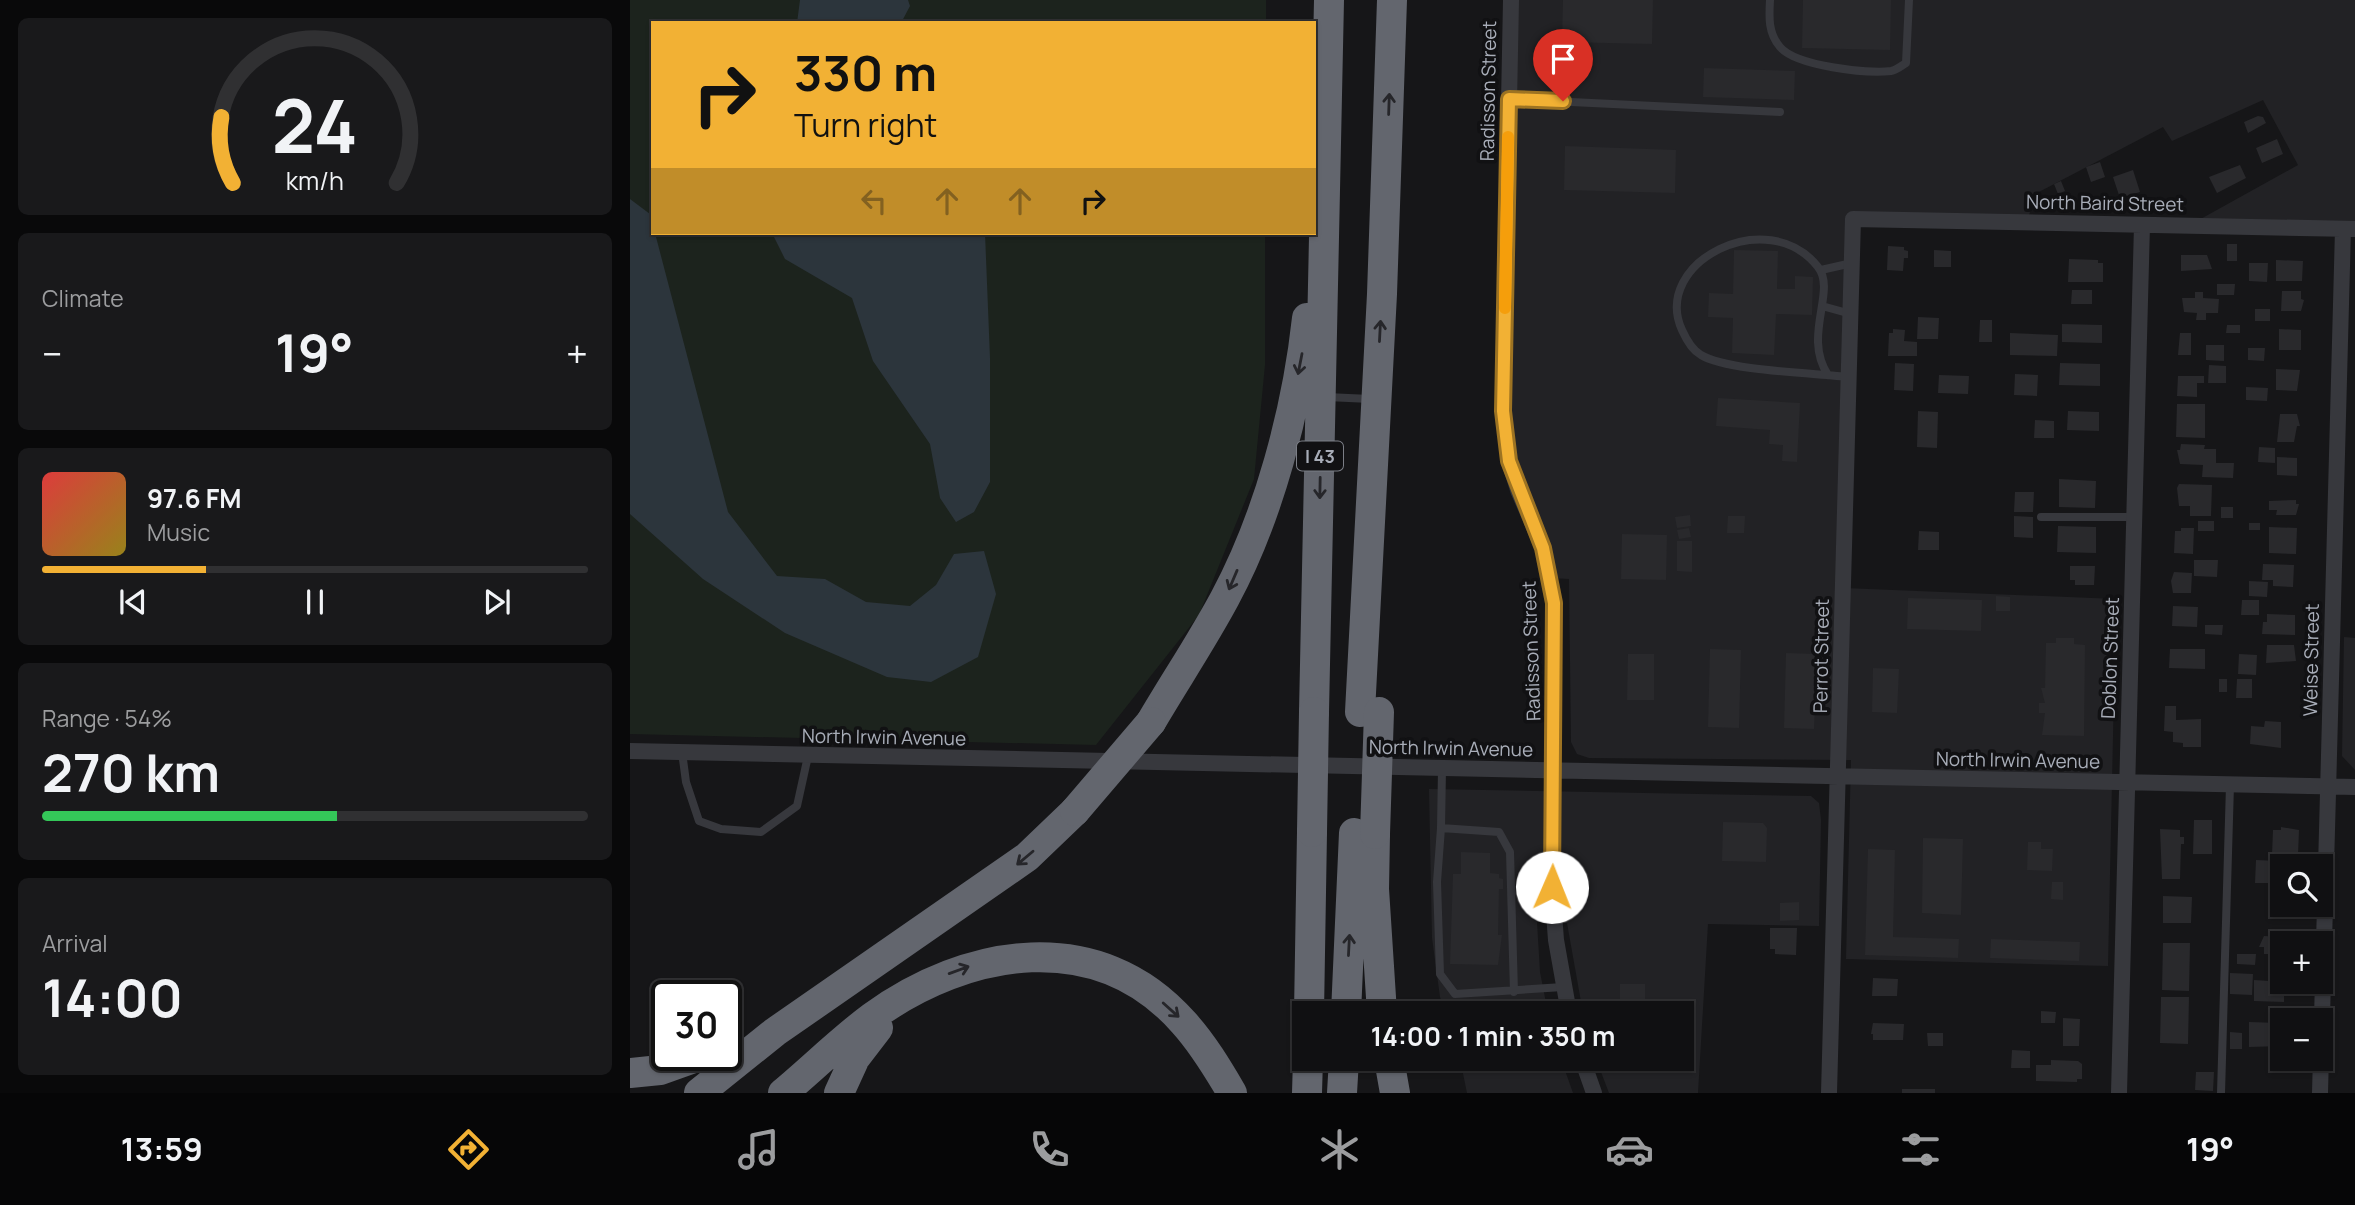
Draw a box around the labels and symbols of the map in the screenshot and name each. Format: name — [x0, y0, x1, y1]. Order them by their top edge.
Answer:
street label: Radisson Street — [1474, 21, 1502, 161]
pin — [1533, 29, 1593, 101]
one-way arrow — [1383, 92, 1396, 115]
street label: North Baird Street — [2026, 189, 2184, 217]
one-way arrow — [1374, 320, 1387, 343]
one-way arrow — [1293, 352, 1306, 375]
road number: I 43 — [1297, 442, 1343, 470]
one-way arrow — [1313, 476, 1326, 499]
one-way arrow — [1226, 569, 1239, 591]
street label: Radisson Street — [1516, 580, 1546, 722]
street label: Doblon Street — [2095, 597, 2125, 719]
street label: Perrot Street — [1807, 599, 1835, 713]
street label: Weise Street — [2297, 603, 2325, 717]
street label: North Irwin Avenue — [802, 723, 966, 751]
street label: North Irwin Avenue — [1369, 734, 1533, 762]
street label: North Irwin Avenue — [1936, 746, 2100, 774]
one-way arrow — [1017, 850, 1035, 865]
position arrow — [1515, 850, 1589, 924]
one-way arrow — [1342, 934, 1355, 957]
one-way arrow — [947, 963, 969, 975]
speed limit sign: 30 — [651, 980, 742, 1071]
one-way arrow — [1161, 1001, 1179, 1017]

